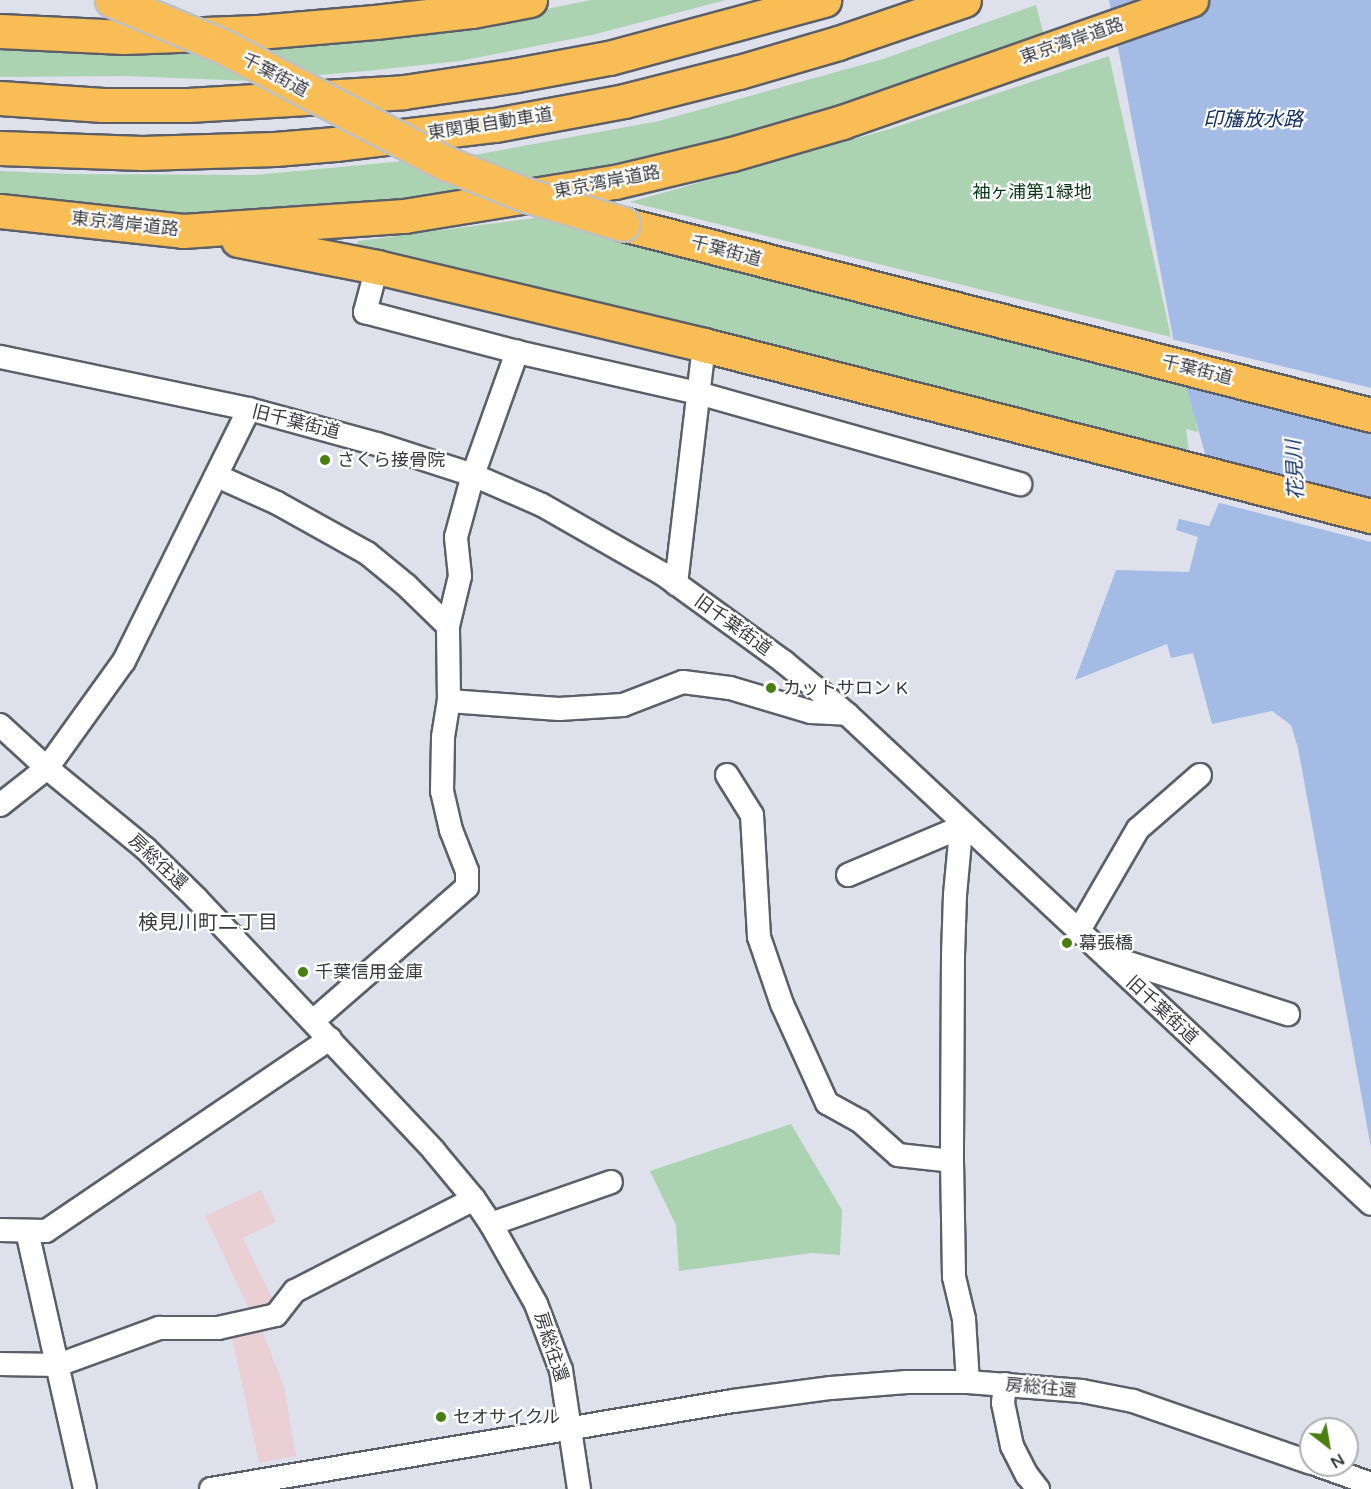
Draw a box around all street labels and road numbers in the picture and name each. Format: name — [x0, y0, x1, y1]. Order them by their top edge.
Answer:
street label: 東京湾岸道路 — [1017, 13, 1127, 69]
street label: 千葉街道 — [238, 49, 312, 101]
street label: 東関東自動車道 — [426, 103, 554, 145]
street label: 東京湾岸道路 — [552, 161, 662, 203]
street label: 東京湾岸道路 — [70, 208, 180, 240]
street label: 千葉街道 — [688, 231, 764, 271]
street label: 千葉街道 — [1159, 351, 1235, 389]
street label: 旧千葉街道 — [250, 401, 342, 443]
street label: 旧千葉街道 — [690, 590, 776, 660]
street label: 房総往還 — [124, 830, 192, 894]
street label: 旧千葉街道 — [1122, 971, 1202, 1049]
street label: 房総往還 — [530, 1309, 572, 1385]
street label: 房総往還 — [1004, 1374, 1078, 1402]

